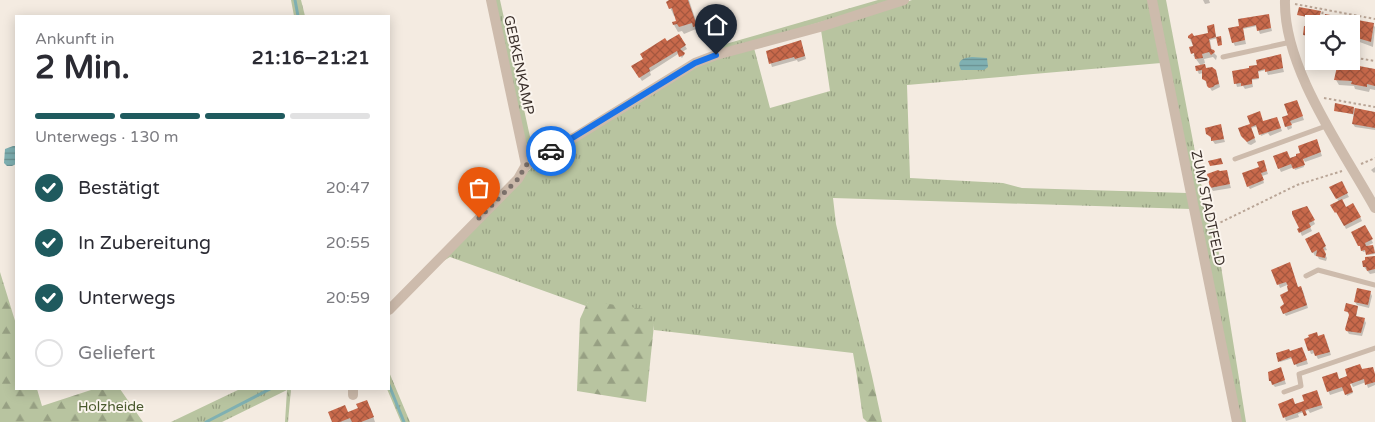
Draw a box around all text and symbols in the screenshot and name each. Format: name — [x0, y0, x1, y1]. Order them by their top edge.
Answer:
pin — [695, 4, 737, 55]
icon: home — [702, 11, 730, 39]
street label: GEBKENKAMP — [500, 14, 538, 116]
map controls — [1305, 15, 1360, 70]
button: locate — [1305, 15, 1360, 70]
text: Ankunft in — [35, 29, 115, 49]
text: 21:16–21:21 — [252, 47, 370, 69]
text: 2 Min. — [35, 49, 130, 87]
courier — [526, 126, 576, 176]
text: Unterwegs · 130 m — [35, 127, 178, 147]
icon: car — [537, 137, 565, 165]
street label: ZUM STADTFELD — [1187, 149, 1229, 267]
pin — [458, 167, 500, 218]
icon: check — [35, 174, 63, 202]
icon: bag — [465, 174, 493, 202]
text: Bestätigt — [78, 177, 160, 199]
text: 20:47 — [326, 178, 370, 198]
icon: check — [35, 229, 63, 257]
text: In Zubereitung — [78, 232, 211, 254]
text: 20:55 — [326, 233, 370, 253]
icon: check — [35, 284, 63, 312]
text: Unterwegs — [78, 287, 175, 309]
text: 20:59 — [326, 288, 370, 308]
text: Geliefert — [78, 342, 155, 364]
park label: Holzheide — [78, 398, 144, 415]

